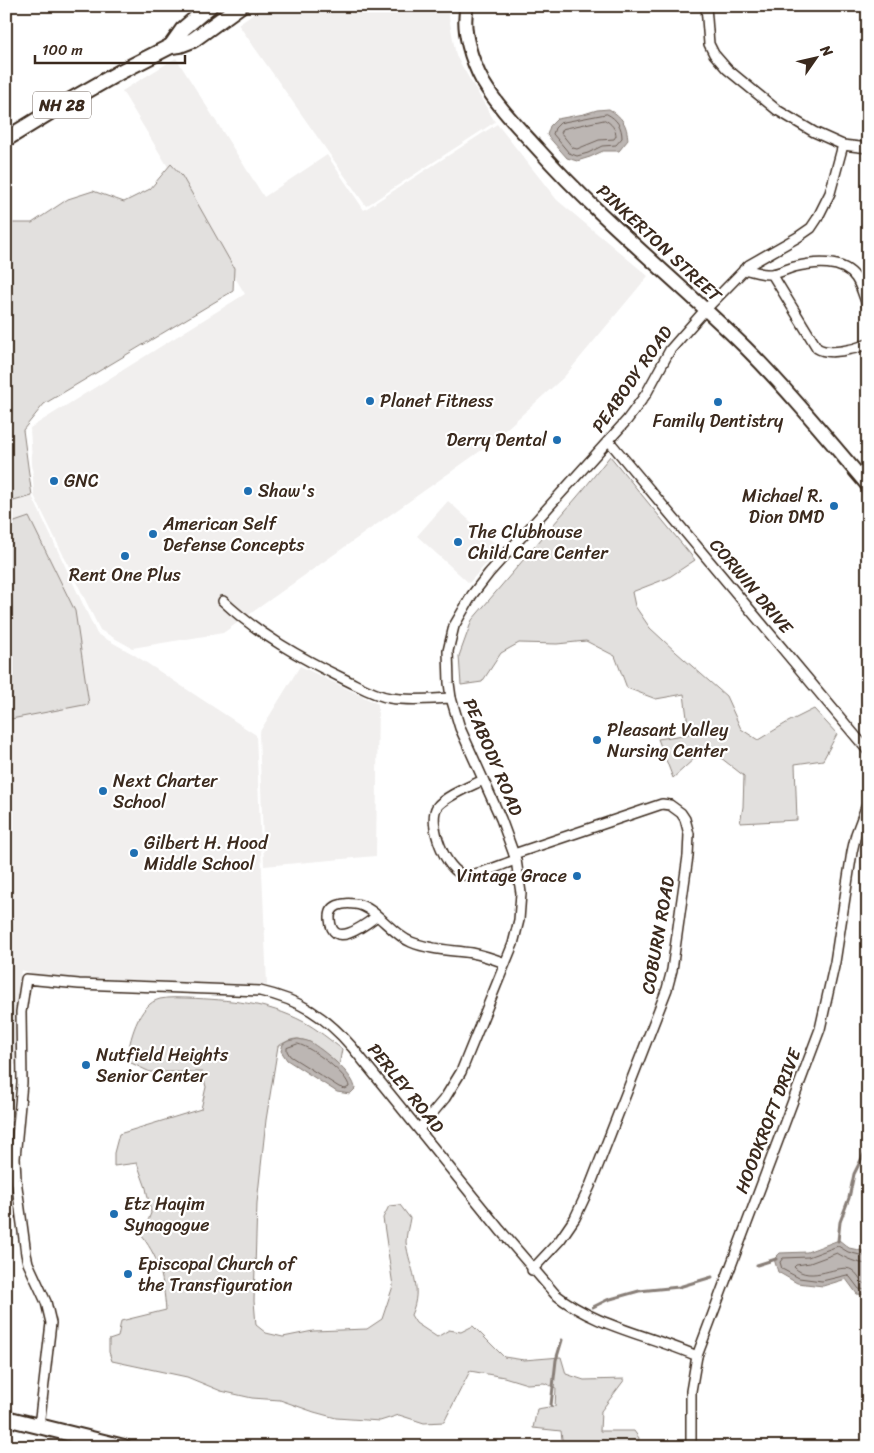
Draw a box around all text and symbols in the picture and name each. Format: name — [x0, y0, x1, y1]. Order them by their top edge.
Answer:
scale bar — [35, 32, 185, 64]
north arrow — [792, 32, 842, 82]
text: 100 m — [42, 37, 83, 63]
text: N — [813, 39, 840, 62]
road number: NH 28 — [33, 92, 91, 118]
street label: PINKERTON STREET — [589, 176, 730, 311]
street label: PEABODY ROAD — [583, 318, 681, 440]
place label: Planet Fitness — [380, 385, 494, 417]
marker: Planet Fitness — [364, 395, 376, 407]
marker: Family Dentistry — [712, 396, 724, 408]
place label: Family Dentistry — [653, 405, 784, 437]
place label: Derry Dental — [447, 424, 548, 456]
marker: Derry Dental — [551, 434, 563, 446]
place label: GNC — [64, 465, 99, 497]
marker: GNC — [48, 475, 60, 487]
place label: Shaw's — [258, 475, 315, 507]
place label: Michael R. Dion DMD — [742, 480, 824, 533]
marker: Shaw's — [242, 485, 254, 497]
marker: Michael R. Dion DMD — [828, 500, 840, 512]
place label: American Self Defense Concepts — [162, 508, 305, 561]
place label: The Clubhouse Child Care Center — [468, 516, 609, 569]
marker: American Self Defense Concepts — [147, 528, 159, 540]
street label: CORWIN DRIVE — [701, 531, 802, 642]
marker: The Clubhouse Child Care Center — [452, 536, 464, 548]
marker: Rent One Plus — [119, 550, 131, 562]
place label: Rent One Plus — [69, 559, 182, 591]
street label: PEABODY ROAD — [454, 693, 532, 821]
place label: Pleasant Valley Nursing Center — [607, 714, 729, 767]
marker: Pleasant Valley Nursing Center — [591, 734, 603, 746]
place label: Next Charter School — [113, 765, 219, 818]
marker: Next Charter School — [97, 785, 109, 797]
place label: Gilbert H. Hood Middle School — [144, 827, 269, 880]
marker: Gilbert H. Hood Middle School — [128, 847, 140, 859]
place label: Vintage Grace — [456, 860, 567, 892]
marker: Vintage Grace — [571, 870, 583, 882]
street label: COBURN ROAD — [632, 873, 684, 996]
street label: PERLEY ROAD — [359, 1036, 453, 1141]
place label: Nutfield Heights Senior Center — [96, 1039, 229, 1092]
street label: HOODKROFT DRIVE — [726, 1043, 811, 1198]
marker: Nutfield Heights Senior Center — [80, 1059, 92, 1071]
place label: Etz Hayim Synagogue — [124, 1188, 210, 1241]
marker: Etz Hayim Synagogue — [108, 1208, 120, 1220]
place label: Episcopal Church of the Transfiguration — [138, 1248, 298, 1301]
marker: Episcopal Church of the Transfiguration — [122, 1268, 134, 1280]

